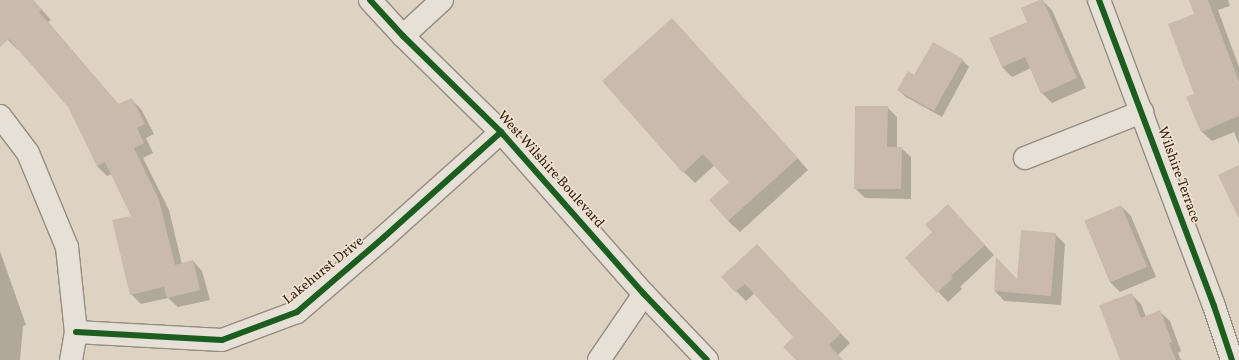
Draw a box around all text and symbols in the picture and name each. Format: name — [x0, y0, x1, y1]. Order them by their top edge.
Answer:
street label: West Wilshire Boulevard — [493, 108, 607, 232]
street label: Wilshire Terrace — [1153, 125, 1203, 225]
street label: Lakehurst Drive — [280, 233, 368, 309]

